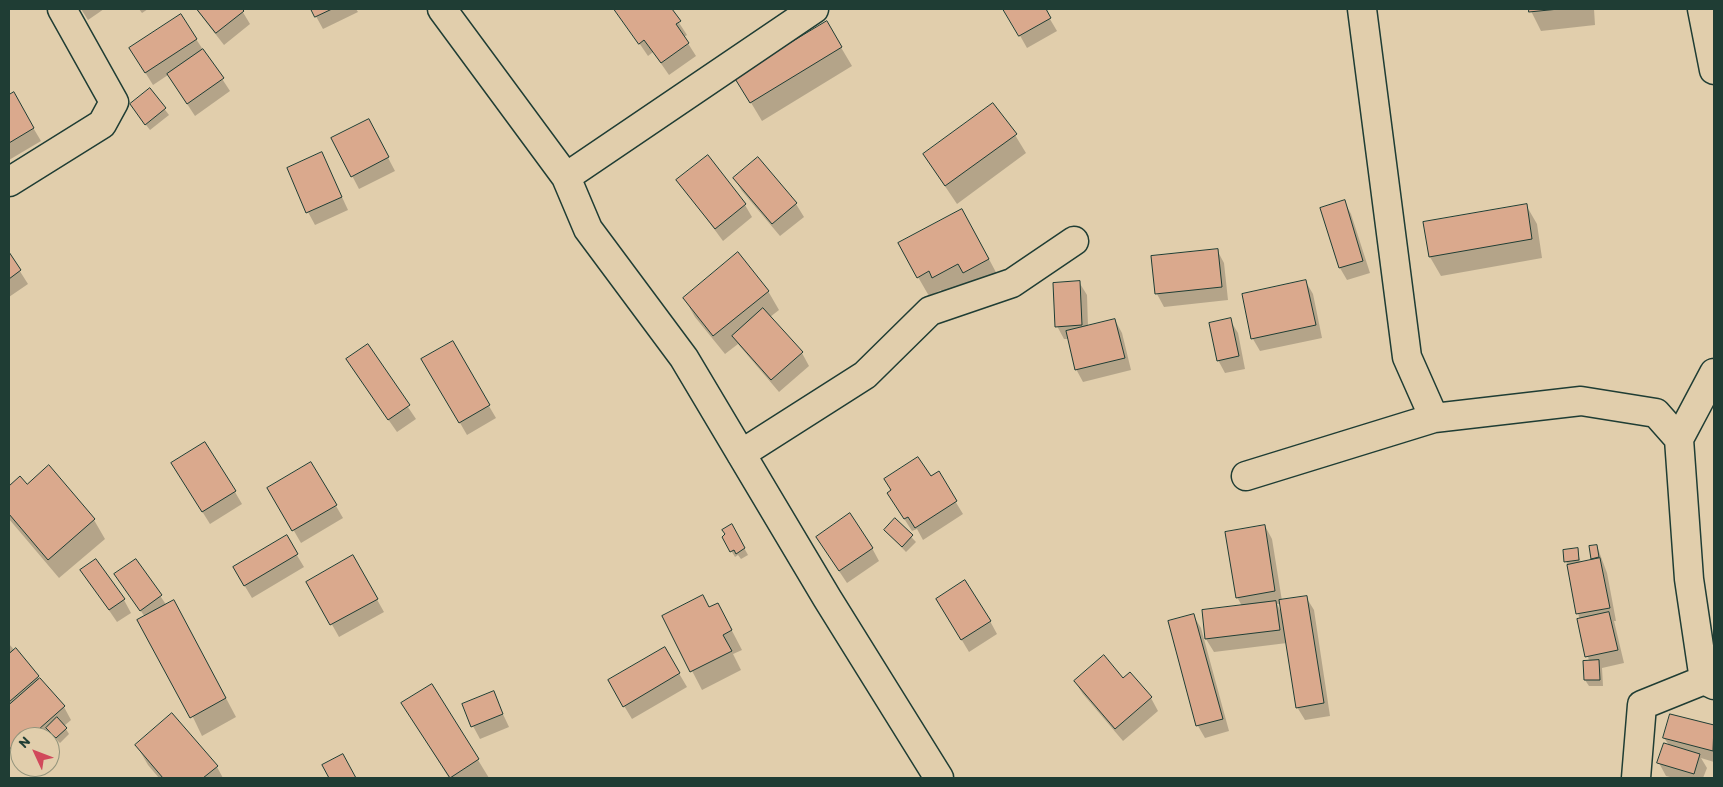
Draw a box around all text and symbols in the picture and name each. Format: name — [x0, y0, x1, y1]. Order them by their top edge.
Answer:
north arrow — [10, 727, 60, 777]
text: N — [15, 733, 34, 751]

